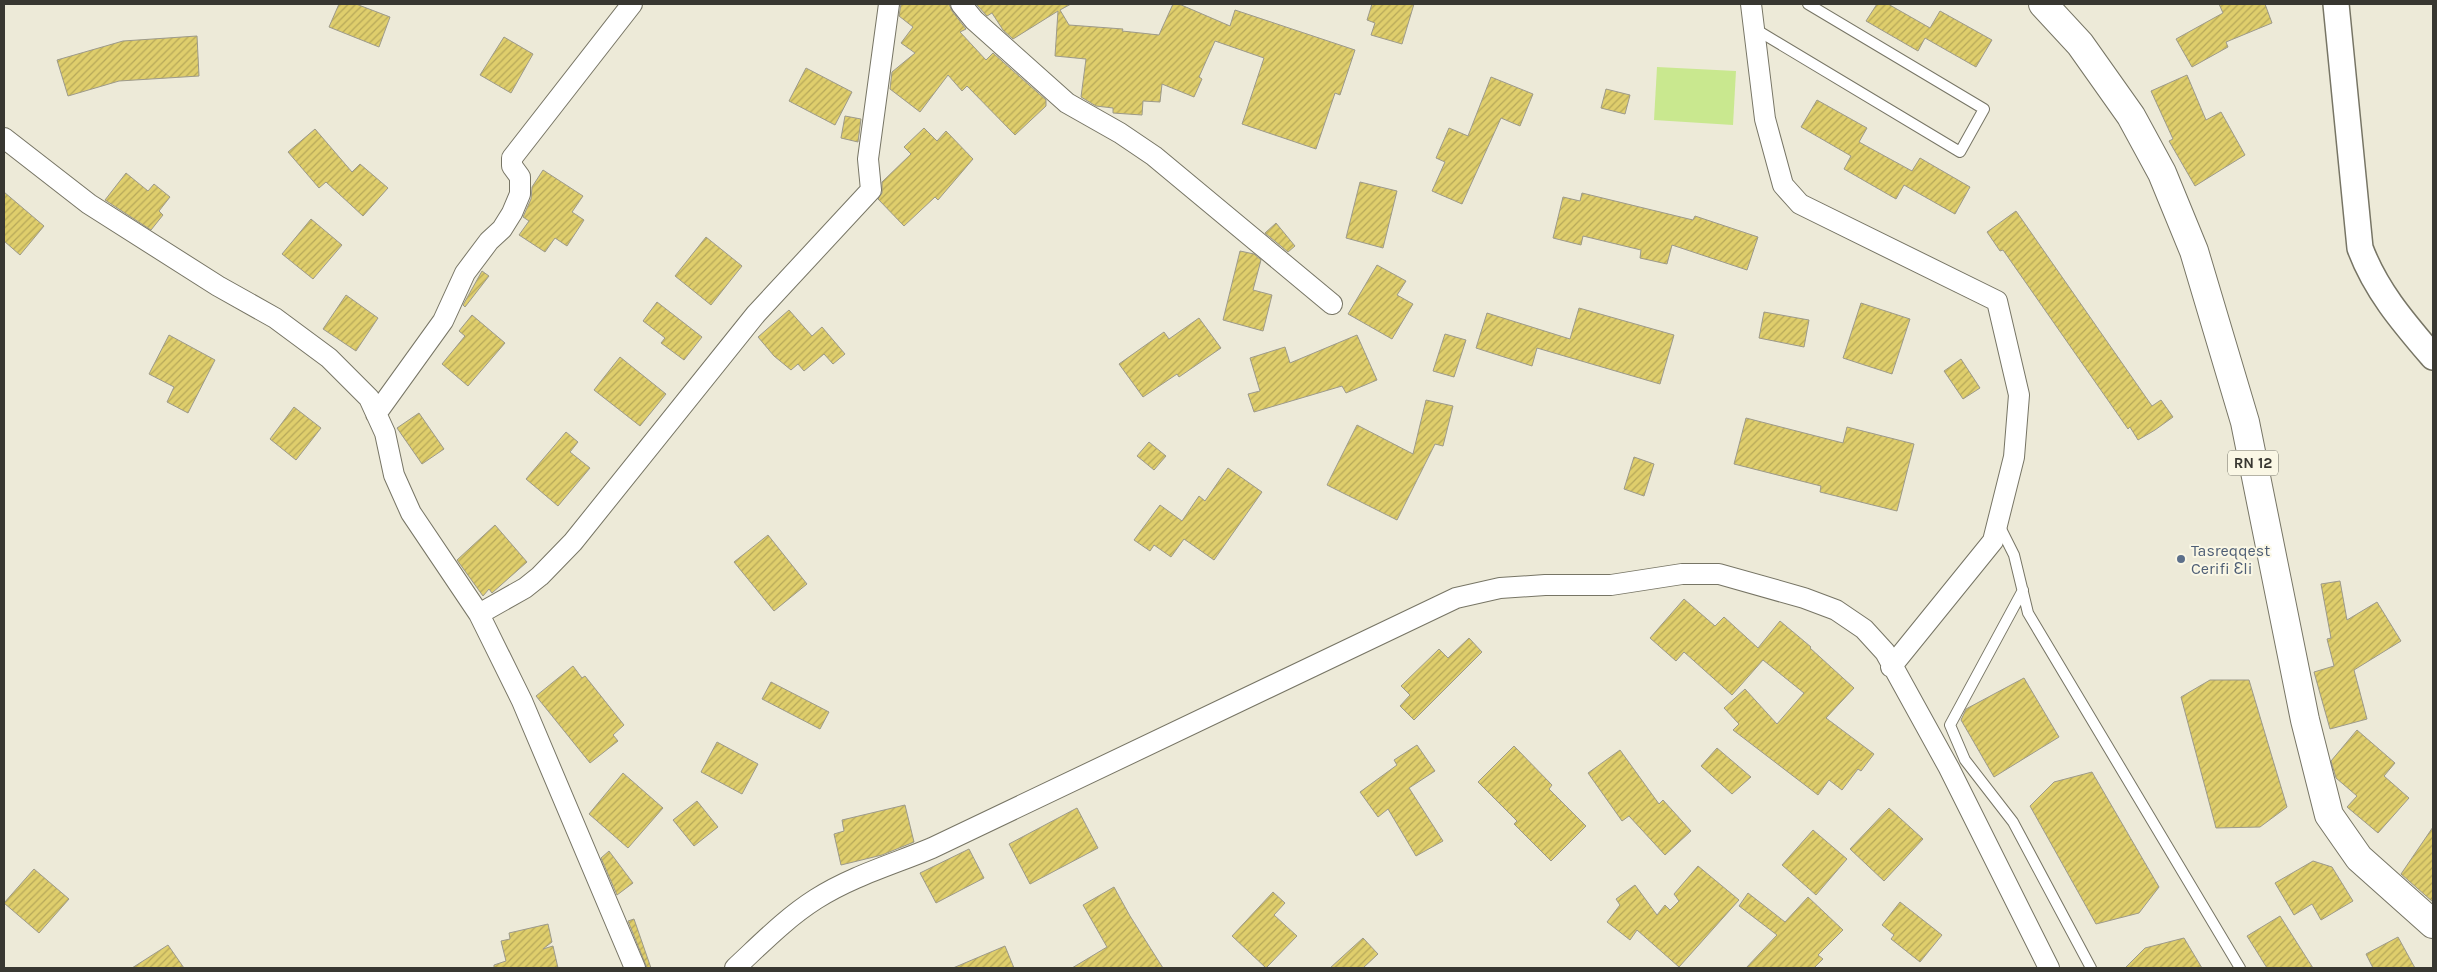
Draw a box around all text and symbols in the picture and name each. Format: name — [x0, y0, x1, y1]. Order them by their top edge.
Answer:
road number: RN 12 — [2228, 450, 2278, 476]
place label: Tasreqqest Cerifi Ɛli — [2191, 541, 2270, 578]
marker: Tasreqqest Cerifi Ɛli — [2175, 553, 2187, 565]

